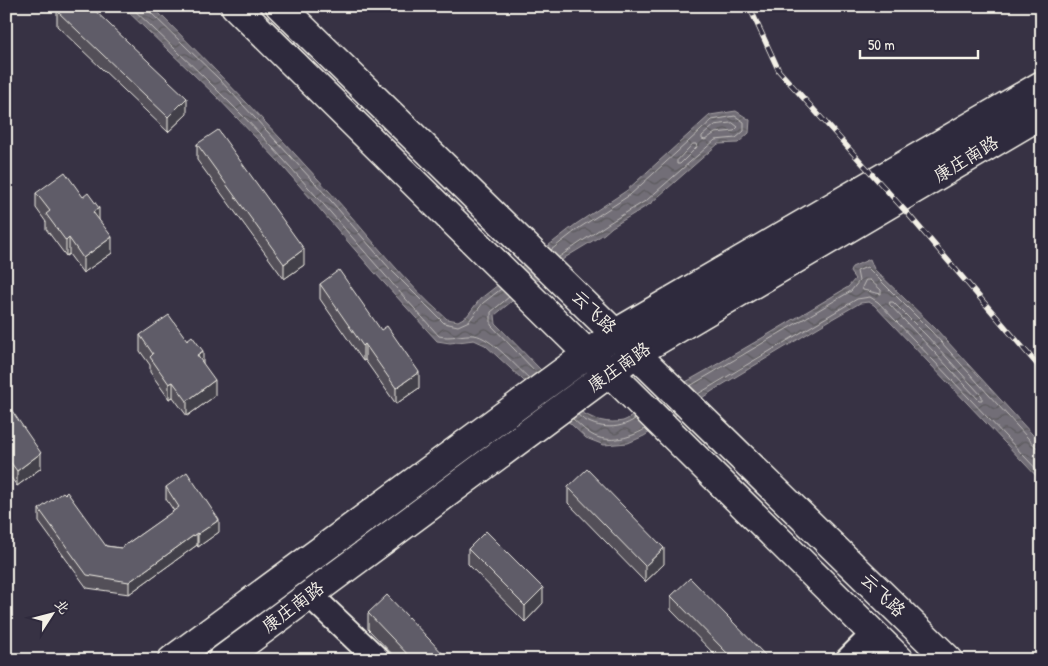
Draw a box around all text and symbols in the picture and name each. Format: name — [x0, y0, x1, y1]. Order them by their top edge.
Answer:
scale bar — [860, 28, 978, 60]
text: 50 m — [868, 34, 895, 55]
street label: 康庄南路 — [928, 129, 1003, 188]
street label: 云飞路 — [566, 284, 622, 339]
street label: 康庄南路 — [582, 336, 655, 397]
street label: 云飞路 — [855, 567, 911, 622]
street label: 康庄南路 — [256, 575, 329, 638]
north arrow — [28, 588, 78, 638]
text: 北 — [51, 595, 75, 617]

